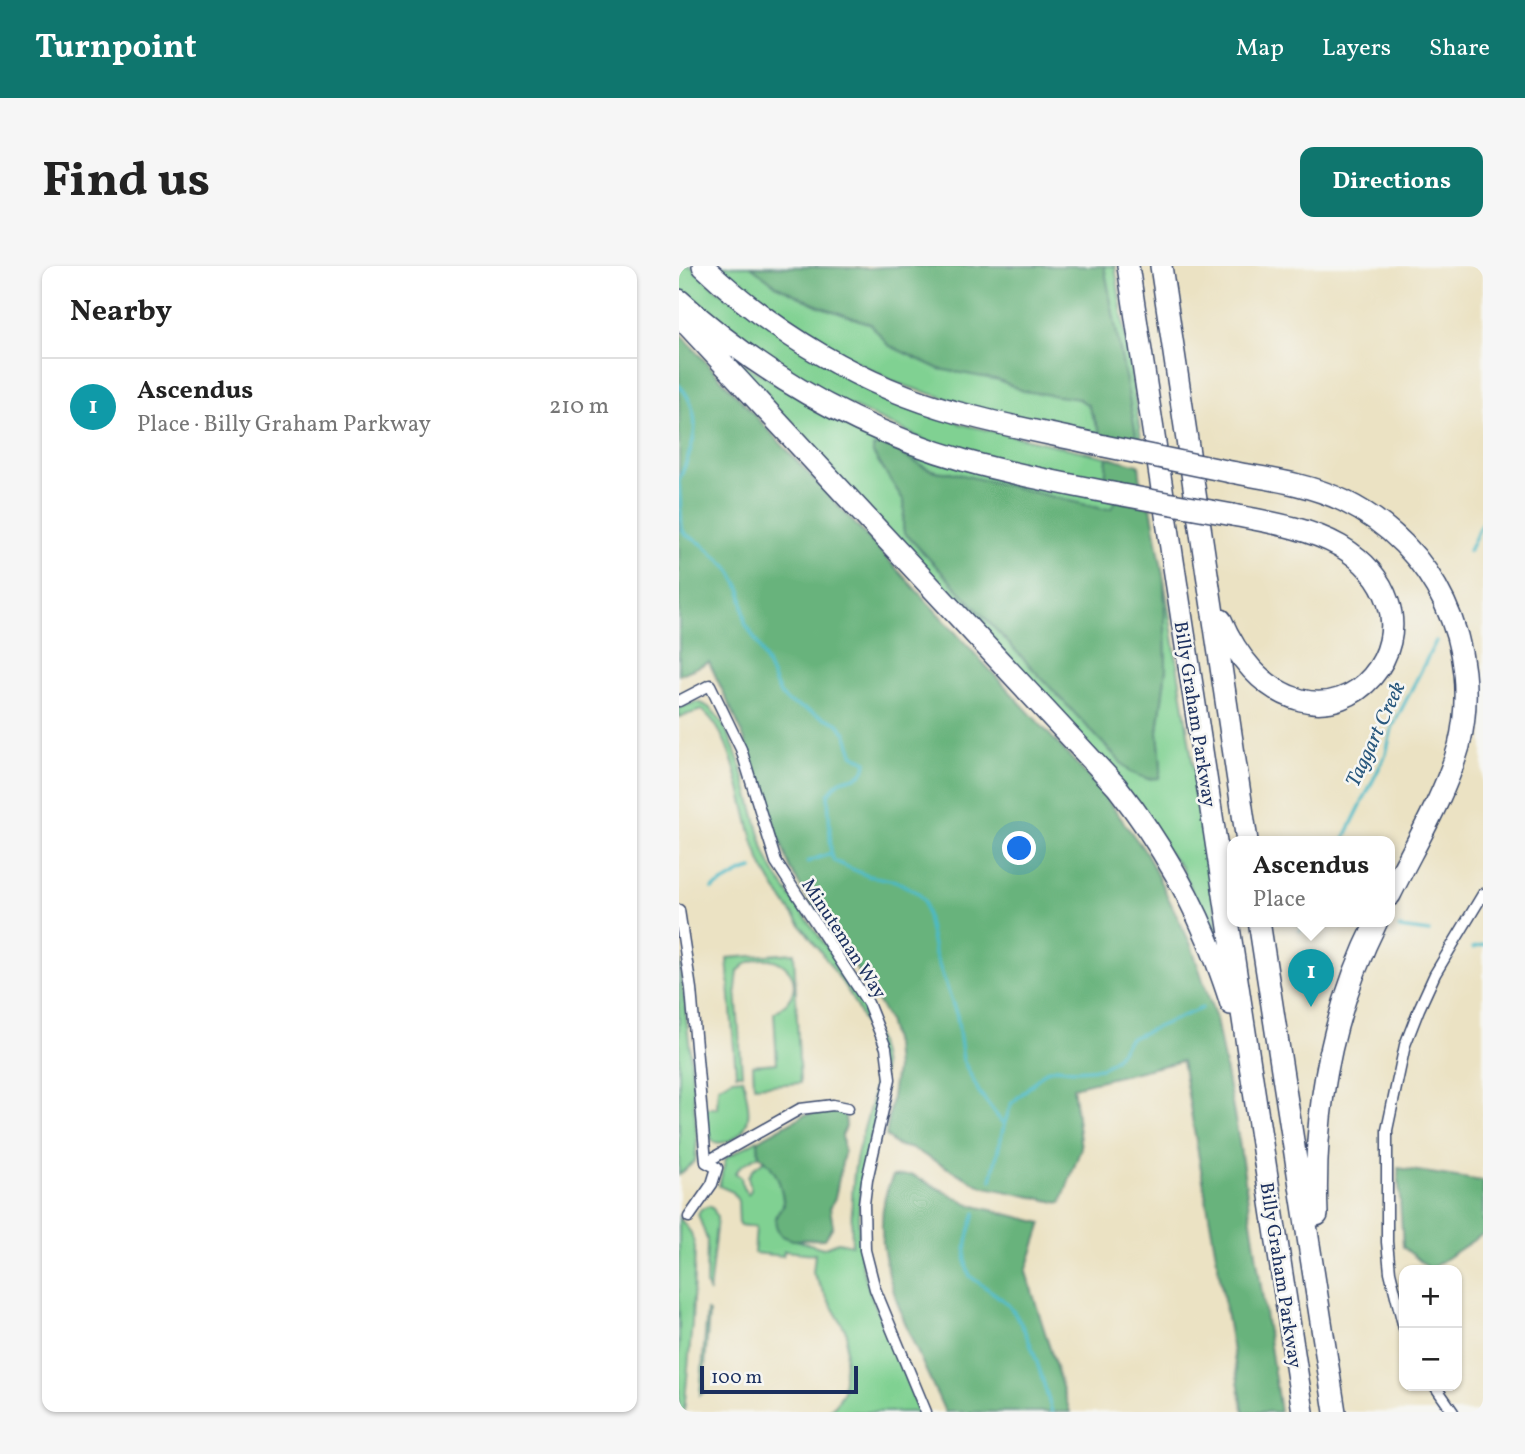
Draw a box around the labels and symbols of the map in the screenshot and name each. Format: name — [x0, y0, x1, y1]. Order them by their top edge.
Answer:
street label: Billy Graham Parkway — [1166, 620, 1222, 809]
water label: Taggart Creek — [1339, 677, 1413, 792]
your location — [1002, 831, 1036, 865]
street label: Minuteman Way — [795, 874, 892, 1004]
pin: 1 — [1288, 949, 1334, 1007]
street label: Billy Graham Parkway — [1252, 1181, 1308, 1370]
scale bar — [700, 1363, 857, 1395]

